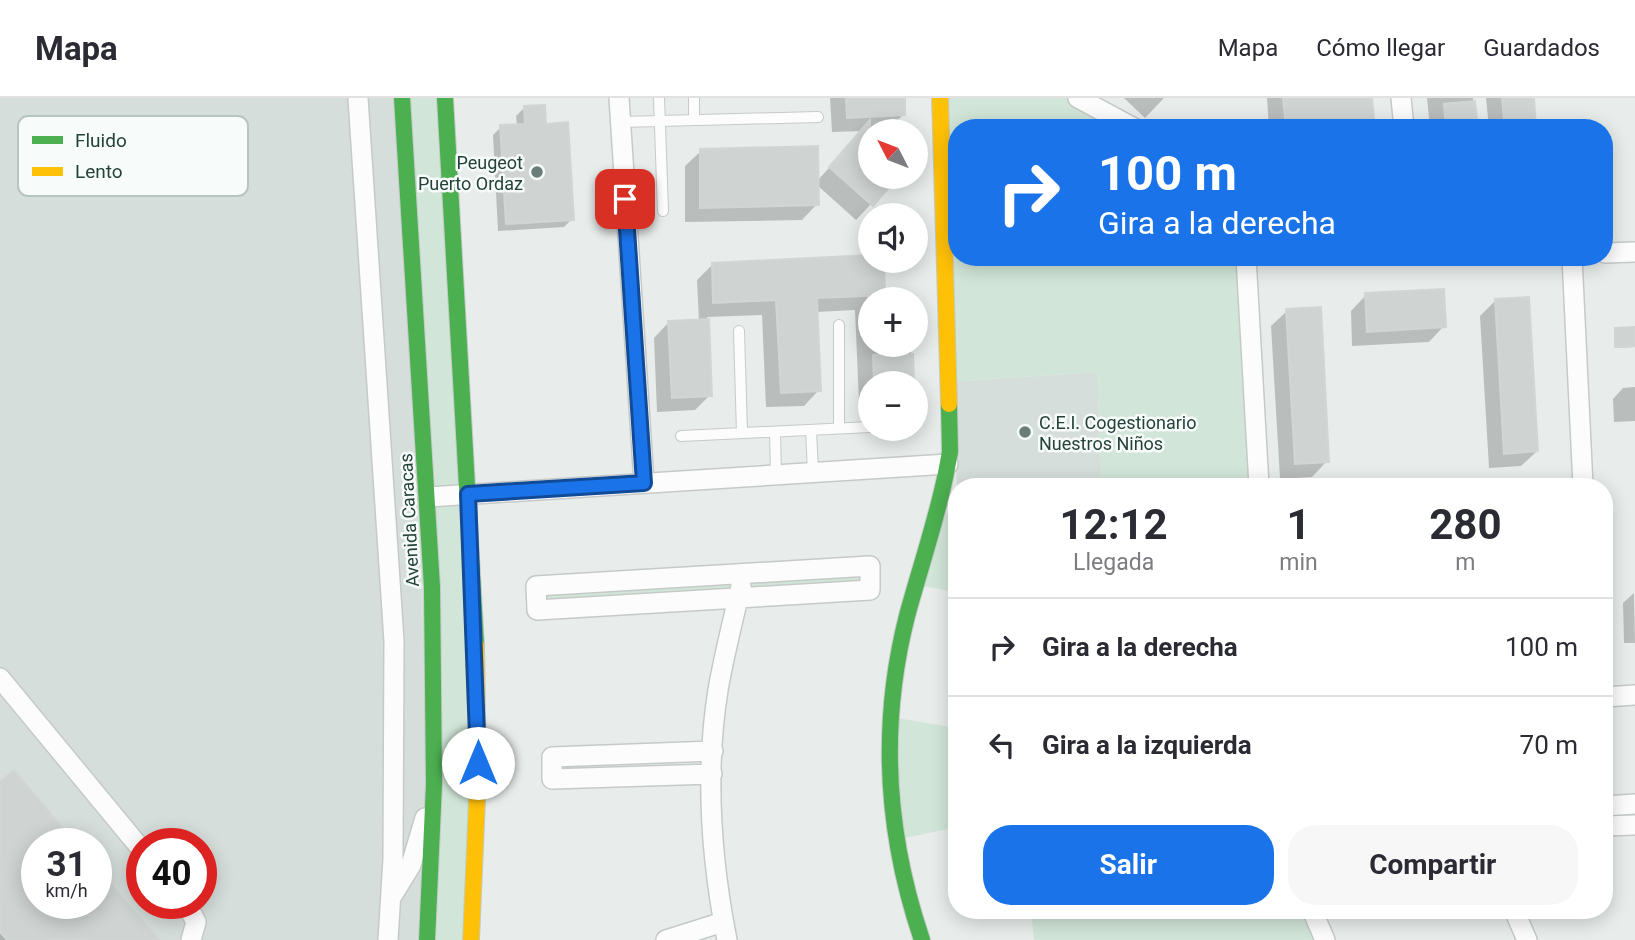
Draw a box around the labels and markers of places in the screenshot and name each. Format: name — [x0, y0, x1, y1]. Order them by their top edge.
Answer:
place label: Peugeot Puerto Ordaz — [418, 152, 523, 194]
marker: Peugeot Puerto Ordaz — [529, 164, 545, 180]
pin — [595, 169, 655, 229]
place label: C.E.I. Cogestionario Nuestros Niños — [1039, 412, 1196, 454]
marker: C.E.I. Cogestionario Nuestros Niños — [1017, 424, 1033, 440]

